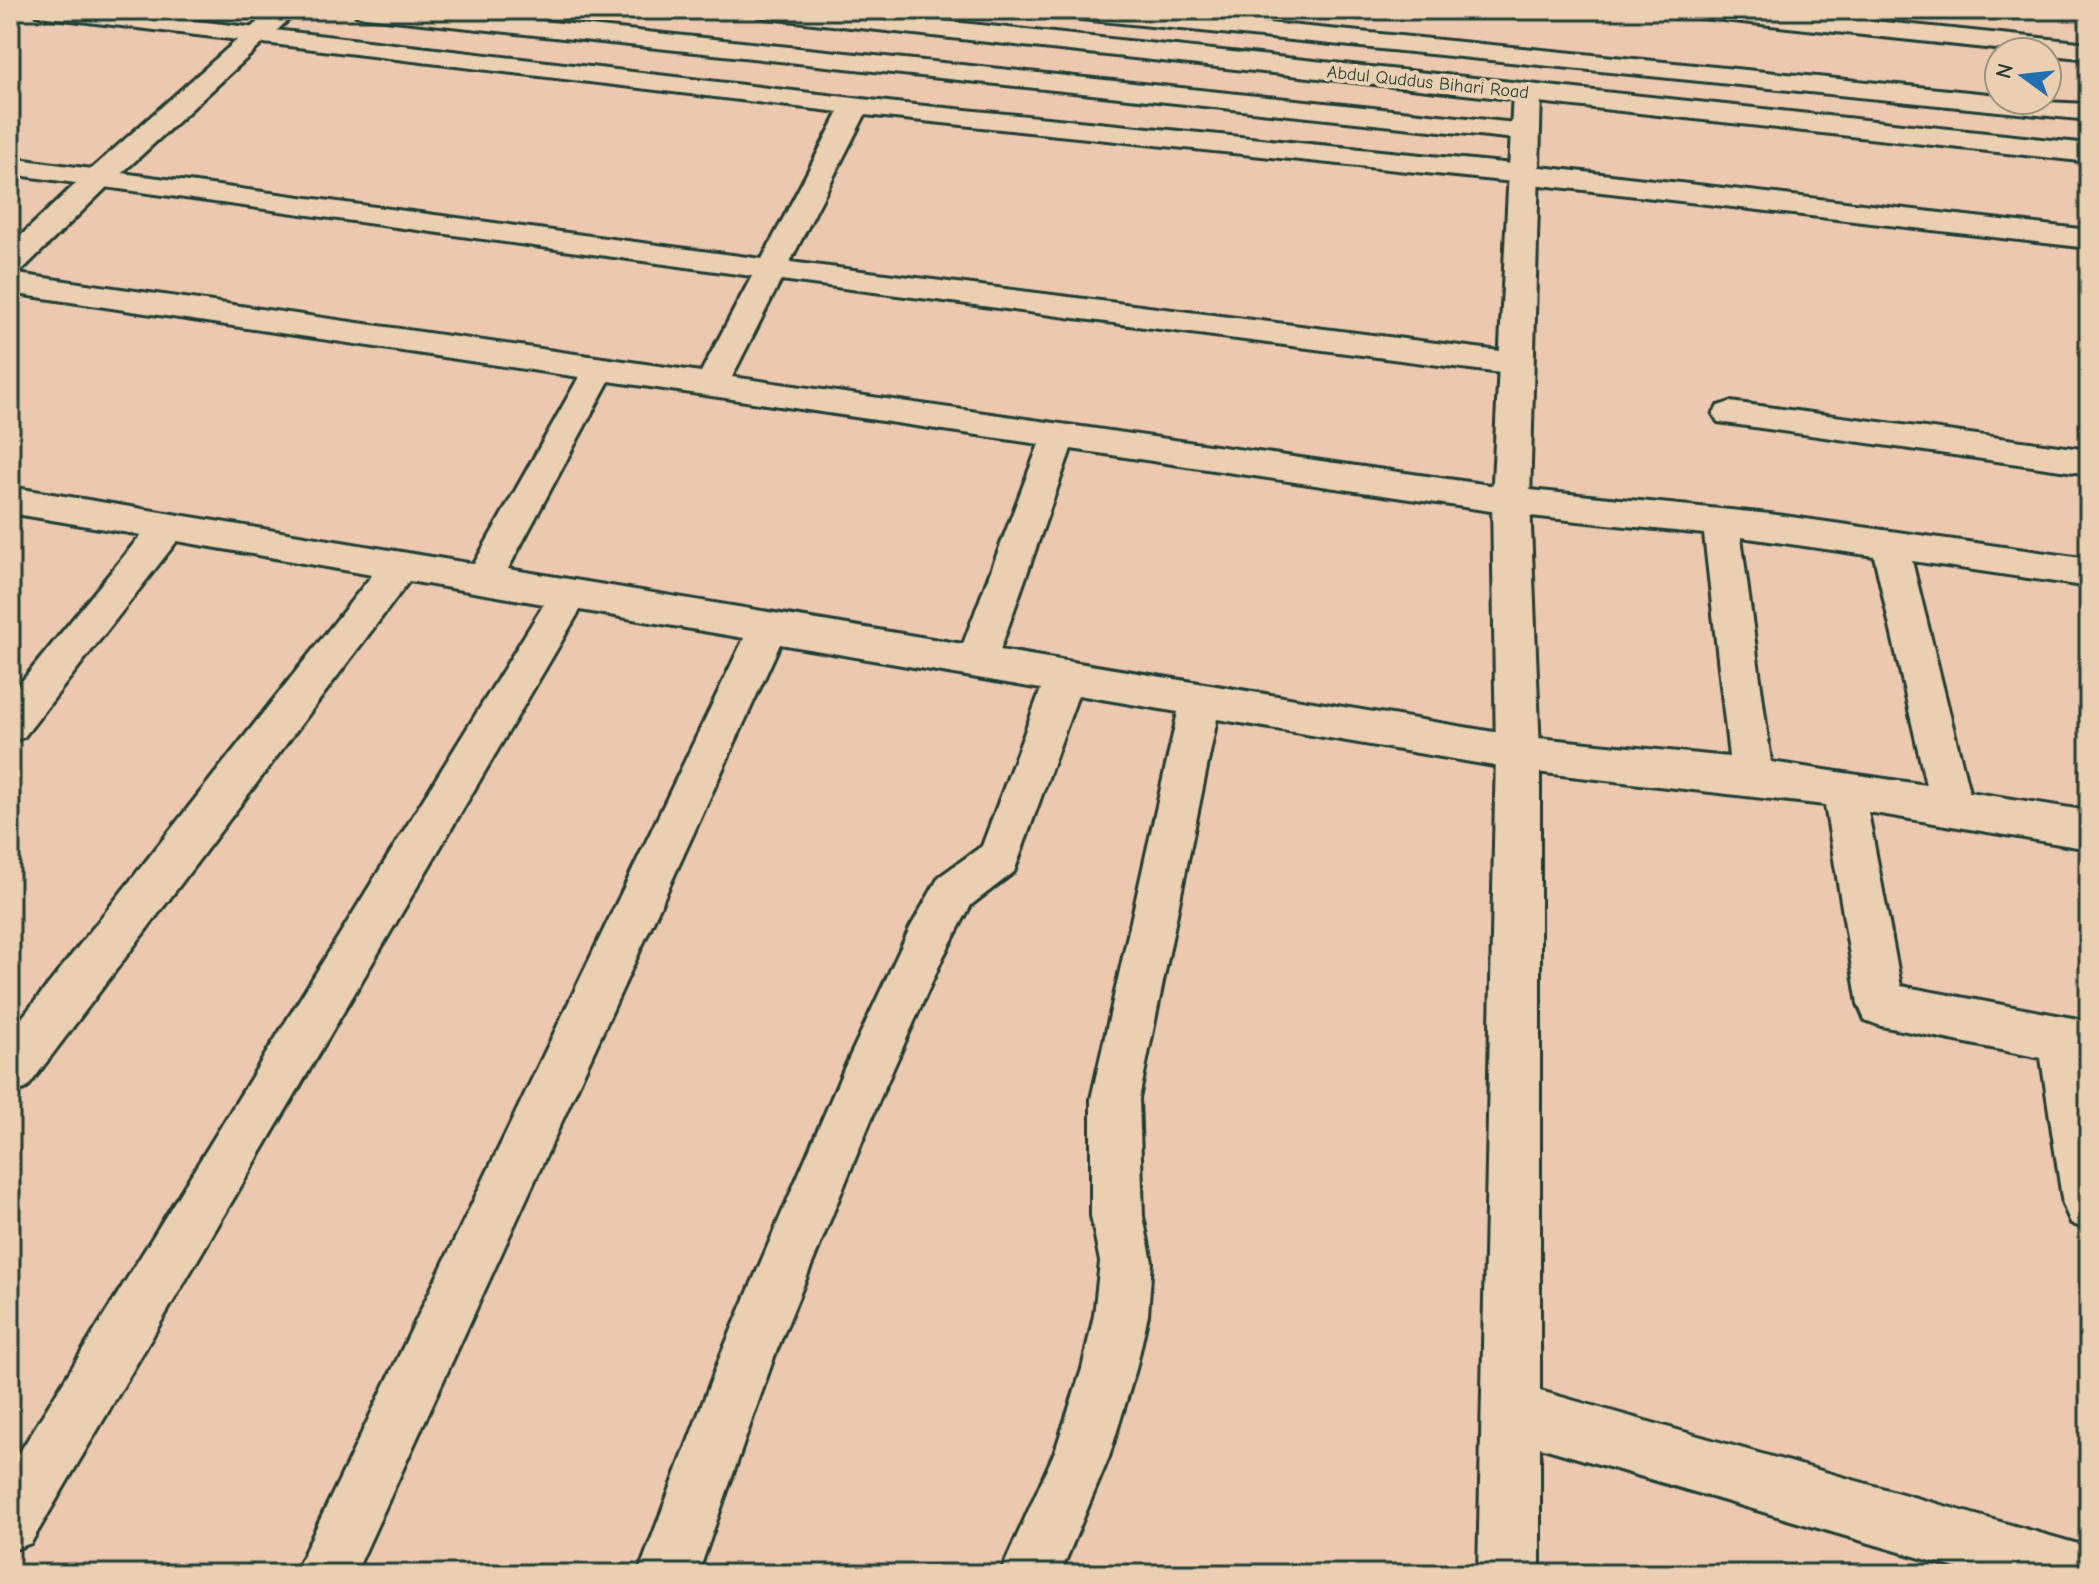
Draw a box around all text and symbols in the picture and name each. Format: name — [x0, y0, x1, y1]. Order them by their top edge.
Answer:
north arrow — [1983, 36, 2063, 116]
street label: Abdul Quddus Bihari Road — [1326, 61, 1530, 104]
text: N — [1990, 61, 2019, 81]

